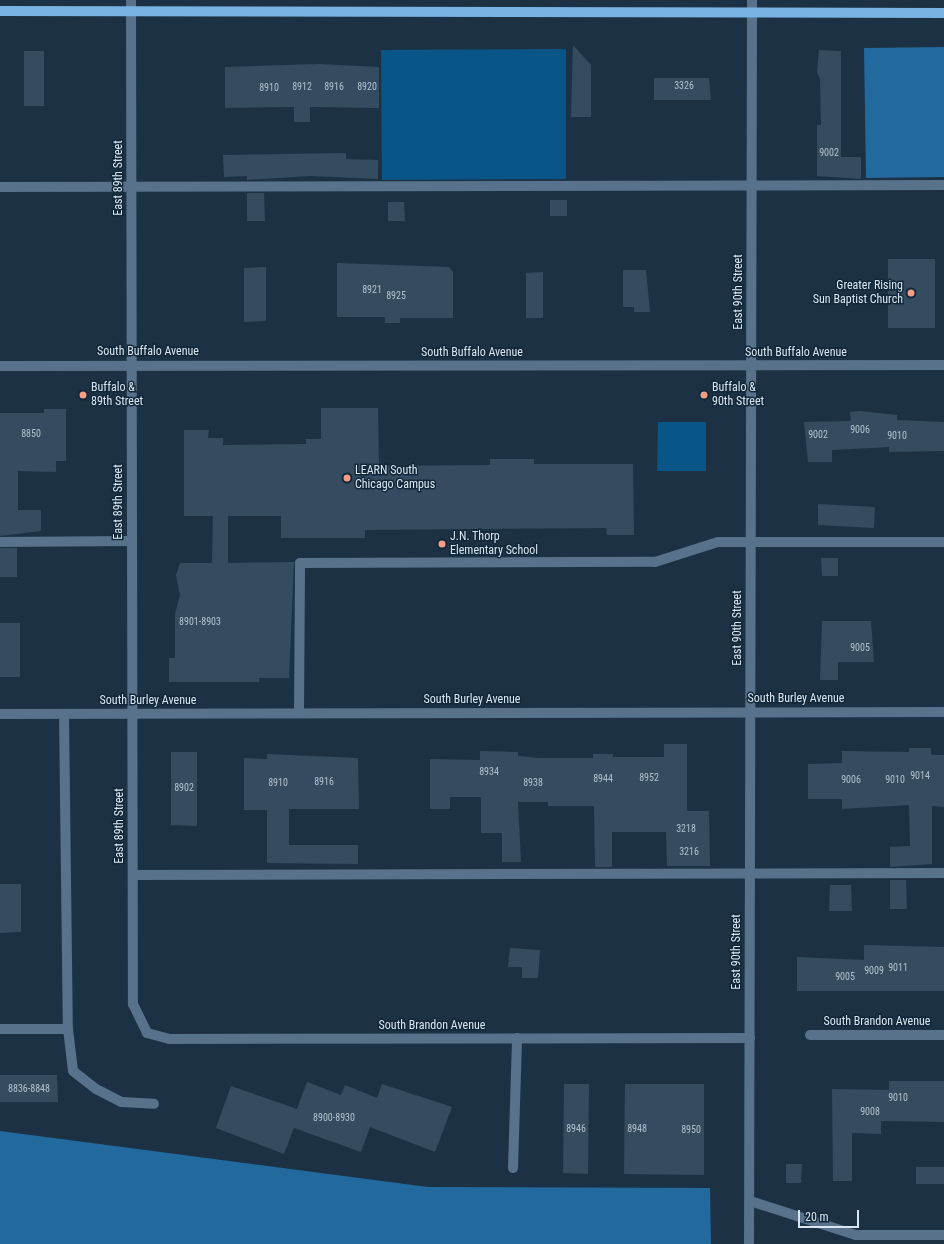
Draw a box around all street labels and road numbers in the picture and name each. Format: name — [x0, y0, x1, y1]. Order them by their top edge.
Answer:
street label: East 89th Street — [112, 140, 126, 216]
street label: East 90th Street — [732, 254, 746, 330]
street label: South Buffalo Avenue — [97, 345, 199, 359]
street label: South Buffalo Avenue — [421, 346, 523, 360]
street label: South Buffalo Avenue — [745, 346, 847, 360]
street label: East 89th Street — [112, 464, 126, 540]
street label: East 90th Street — [731, 590, 745, 666]
street label: South Burley Avenue — [748, 692, 844, 706]
street label: South Burley Avenue — [424, 693, 520, 707]
street label: South Burley Avenue — [100, 694, 196, 708]
street label: East 89th Street — [113, 788, 127, 864]
street label: East 90th Street — [730, 914, 744, 990]
street label: South Brandon Avenue — [824, 1015, 930, 1029]
street label: South Brandon Avenue — [379, 1019, 485, 1033]

